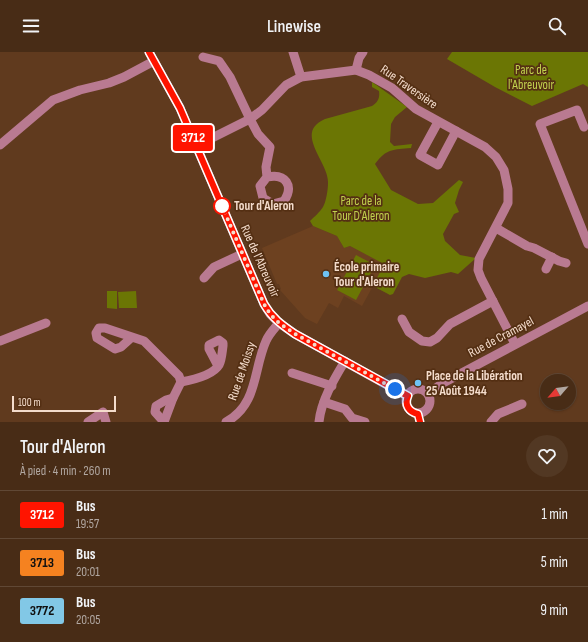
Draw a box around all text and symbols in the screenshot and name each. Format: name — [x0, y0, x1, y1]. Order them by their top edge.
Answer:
icon: menu — [20, 15, 42, 37]
icon: search — [546, 15, 568, 37]
text: Linewise — [267, 16, 321, 37]
street label: Rue Traversière — [377, 61, 441, 113]
park label: Parc de l'Abreuvoir — [508, 62, 554, 93]
line badge: 3712 — [165, 125, 221, 151]
text: 3712 — [181, 129, 205, 146]
park label: Parc de la Tour D'Aleron — [332, 193, 390, 224]
marker: Tour d'Aleron — [213, 197, 231, 215]
place label: Tour d'Aleron — [234, 198, 294, 214]
street label: Rue de l'Abreuvoir — [237, 222, 283, 300]
place label: École primaire Tour d'Aleron — [334, 259, 400, 290]
marker: École primaire Tour d'Aleron — [321, 269, 331, 279]
street label: Rue de Cramayel — [465, 313, 537, 361]
street label: Rue de Moissy — [224, 339, 260, 403]
place label: Place de la Libération 25 Août 1944 — [426, 368, 523, 399]
north arrow — [540, 374, 576, 410]
map controls — [540, 374, 576, 410]
marker: Place de la Libération 25 Août 1944 — [413, 378, 423, 388]
your location — [385, 379, 405, 399]
scale bar — [12, 394, 116, 413]
text: 100 m — [18, 396, 40, 409]
button: heart — [526, 435, 568, 477]
text: Tour d'Aleron — [20, 436, 106, 459]
text: À pied · 4 min · 260 m — [20, 463, 111, 479]
text: Bus — [76, 497, 95, 516]
text: 1 min — [542, 505, 568, 524]
text: 3712 — [30, 506, 54, 523]
text: 19:57 — [76, 516, 99, 532]
text: Bus — [76, 545, 95, 564]
text: 5 min — [541, 553, 568, 572]
text: 3713 — [30, 554, 54, 571]
text: 20:01 — [76, 564, 100, 580]
text: Bus — [76, 593, 95, 612]
text: 9 min — [540, 601, 568, 620]
text: 3772 — [30, 602, 54, 619]
text: 20:05 — [76, 612, 100, 628]

